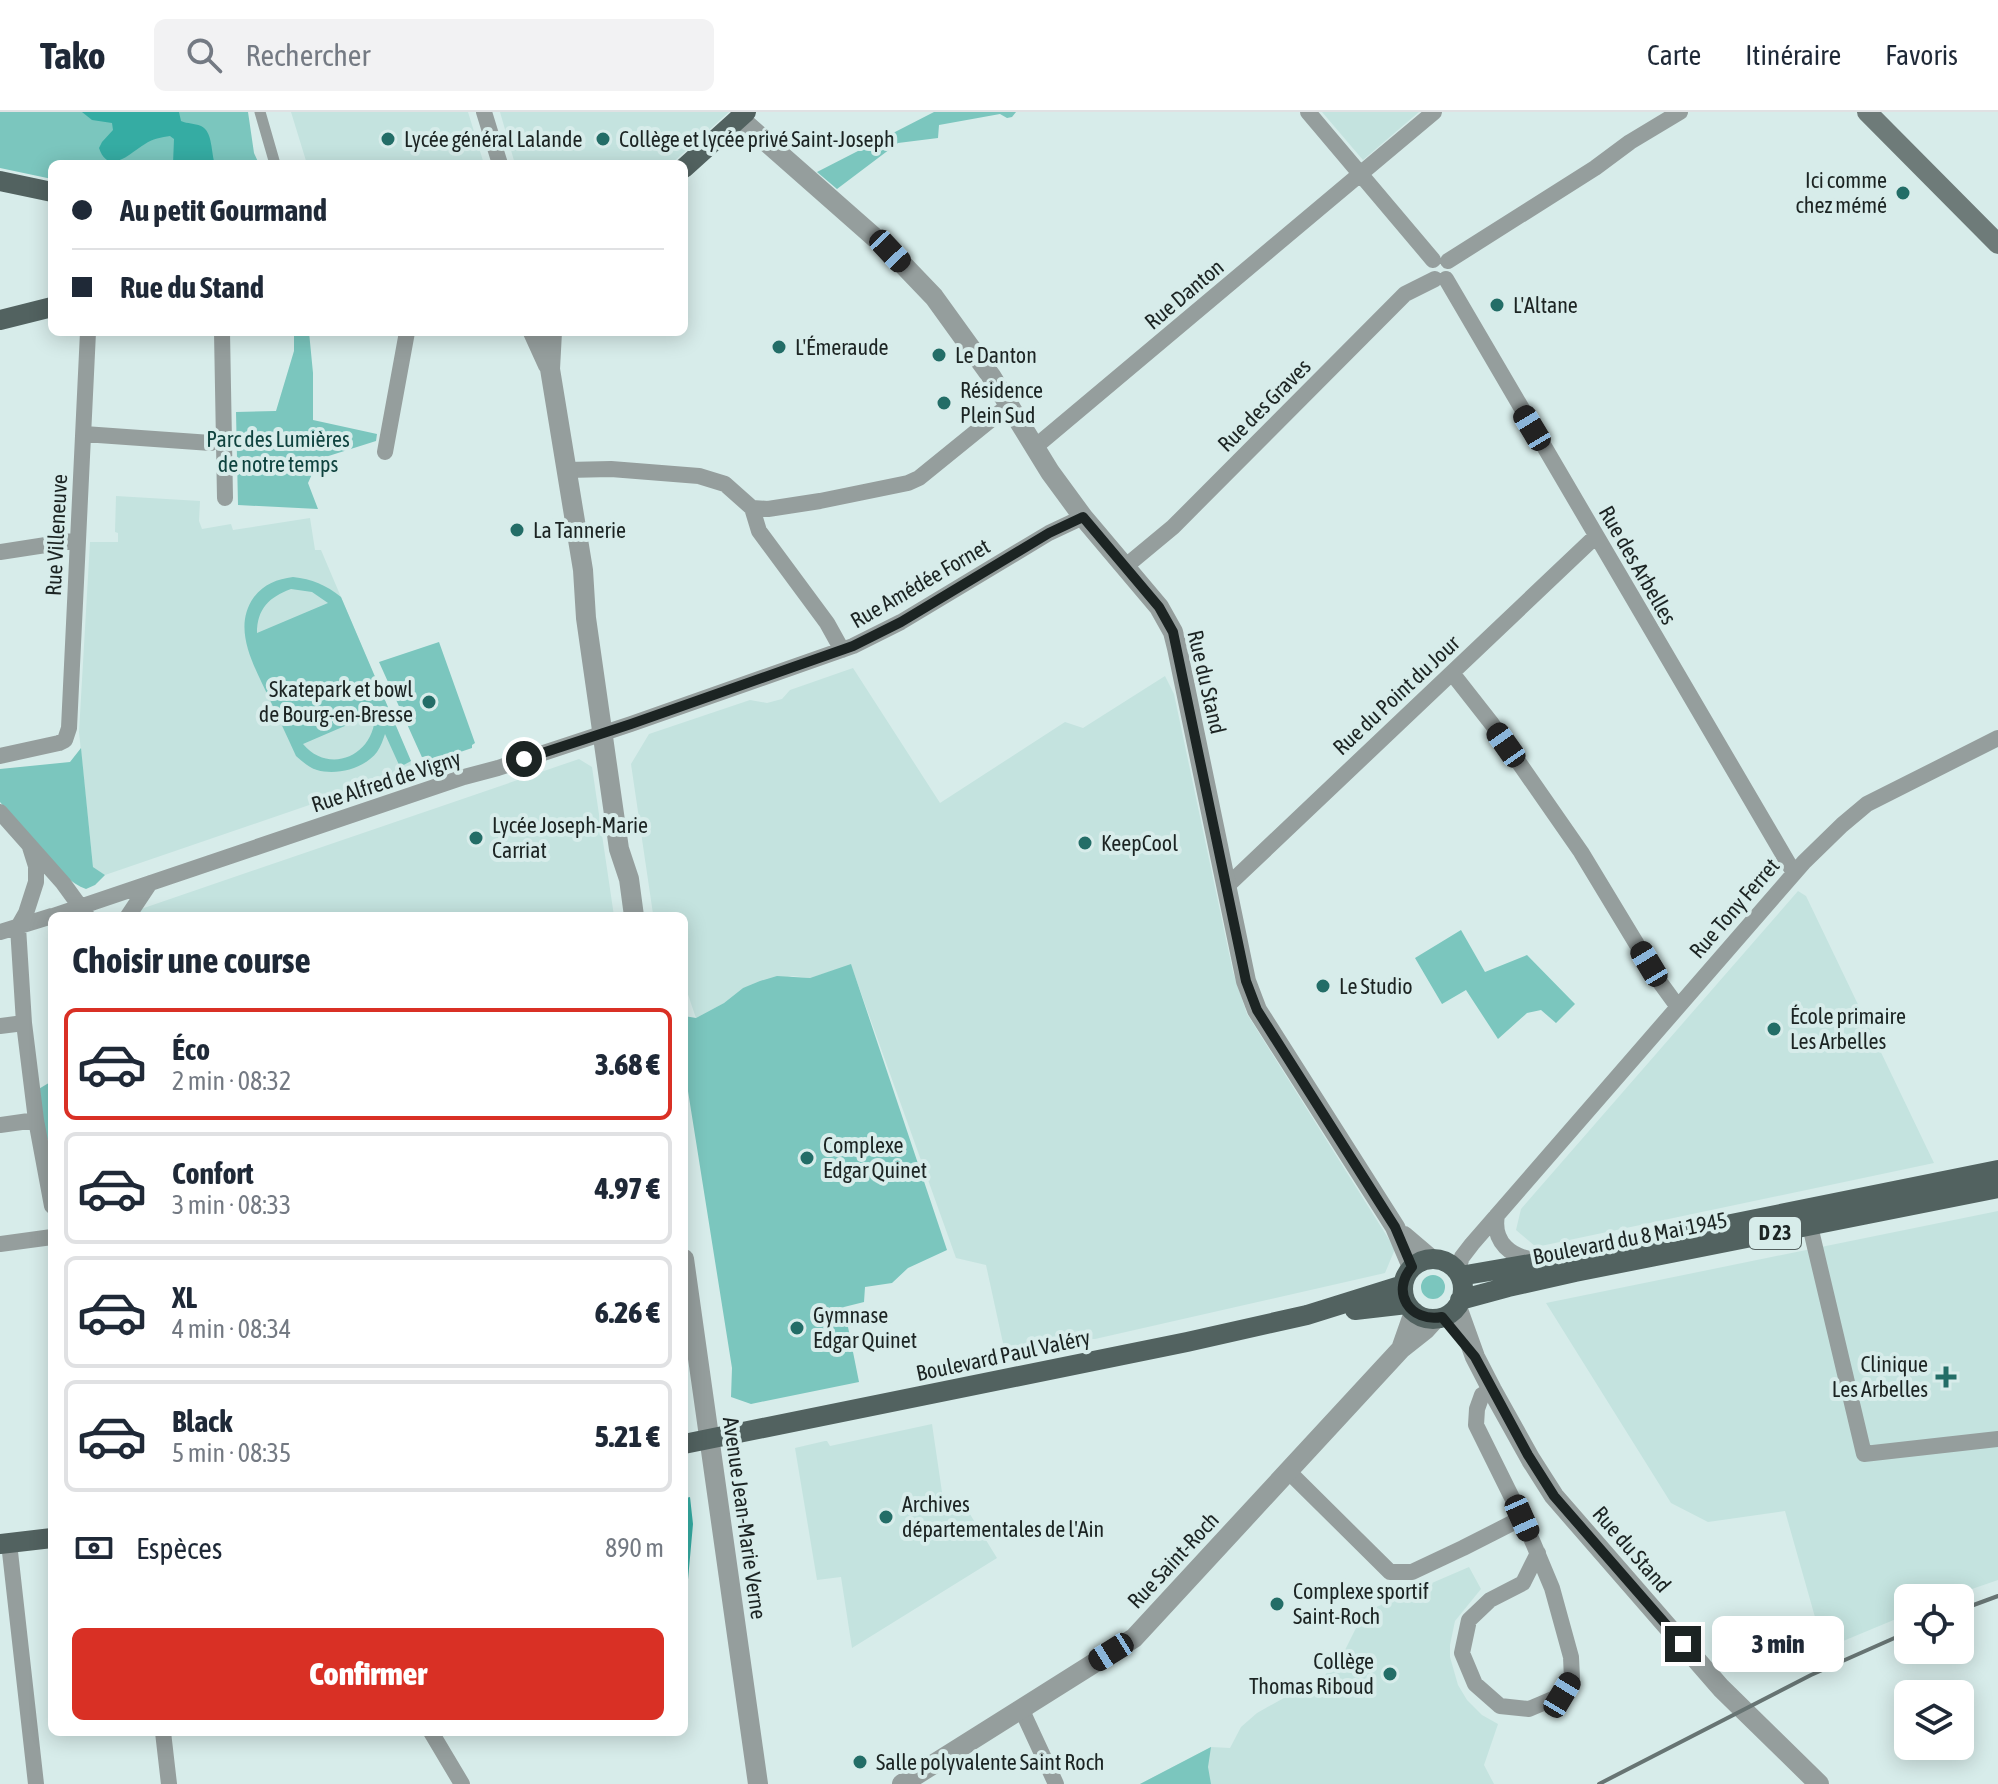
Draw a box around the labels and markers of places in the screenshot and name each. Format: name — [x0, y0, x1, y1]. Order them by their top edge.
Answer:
place label: Lycée général Lalande — [404, 126, 582, 152]
place label: Collège et lycée privé Saint-Joseph — [619, 126, 895, 152]
marker: Lycée général Lalande — [379, 130, 397, 148]
marker: Collège et lycée privé Saint-Joseph — [594, 130, 612, 148]
place label: Ici comme chez mémé — [1796, 167, 1887, 218]
marker: Ici comme chez mémé — [1894, 184, 1912, 202]
place label: L'Altane — [1513, 292, 1578, 318]
marker: L'Altane — [1488, 296, 1506, 314]
place label: L'Émeraude — [795, 334, 889, 360]
marker: L'Émeraude — [770, 338, 788, 356]
place label: Le Danton — [955, 342, 1037, 368]
marker: Le Danton — [930, 346, 948, 364]
place label: Résidence Plein Sud — [960, 377, 1043, 428]
marker: Résidence Plein Sud — [935, 394, 953, 412]
place label: La Tannerie — [533, 517, 626, 543]
marker: La Tannerie — [508, 521, 526, 539]
place label: Skatepark et bowl de Bourg-en-Bresse — [259, 676, 413, 727]
marker: Skatepark et bowl de Bourg-en-Bresse — [420, 693, 438, 711]
place label: Lycée Joseph-Marie Carriat — [492, 812, 648, 863]
marker: Lycée Joseph-Marie Carriat — [467, 829, 485, 847]
place label: KeepCool — [1101, 830, 1178, 856]
marker: KeepCool — [1076, 834, 1094, 852]
place label: Le Studio — [1339, 973, 1413, 999]
marker: Le Studio — [1314, 977, 1332, 995]
place label: École primaire Les Arbelles — [1790, 1003, 1906, 1054]
marker: École primaire Les Arbelles — [1765, 1020, 1783, 1038]
place label: Complexe Edgar Quinet — [823, 1132, 927, 1183]
marker: Complexe Edgar Quinet — [798, 1149, 816, 1167]
place label: Gymnase Edgar Quinet — [813, 1302, 917, 1353]
marker: Gymnase Edgar Quinet — [788, 1319, 806, 1337]
place label: Clinique Les Arbelles — [1832, 1351, 1928, 1402]
marker: Clinique Les Arbelles — [1935, 1366, 1957, 1388]
place label: Archives départementales de l'Ain — [902, 1491, 1104, 1542]
marker: Archives départementales de l'Ain — [877, 1508, 895, 1526]
place label: Complexe sportif Saint-Roch — [1293, 1578, 1429, 1629]
marker: Complexe sportif Saint-Roch — [1268, 1595, 1286, 1613]
place label: Collège Thomas Riboud — [1249, 1648, 1374, 1699]
marker: Collège Thomas Riboud — [1381, 1665, 1399, 1683]
place label: Salle polyvalente Saint Roch — [876, 1749, 1105, 1775]
marker: Salle polyvalente Saint Roch — [851, 1753, 869, 1771]

